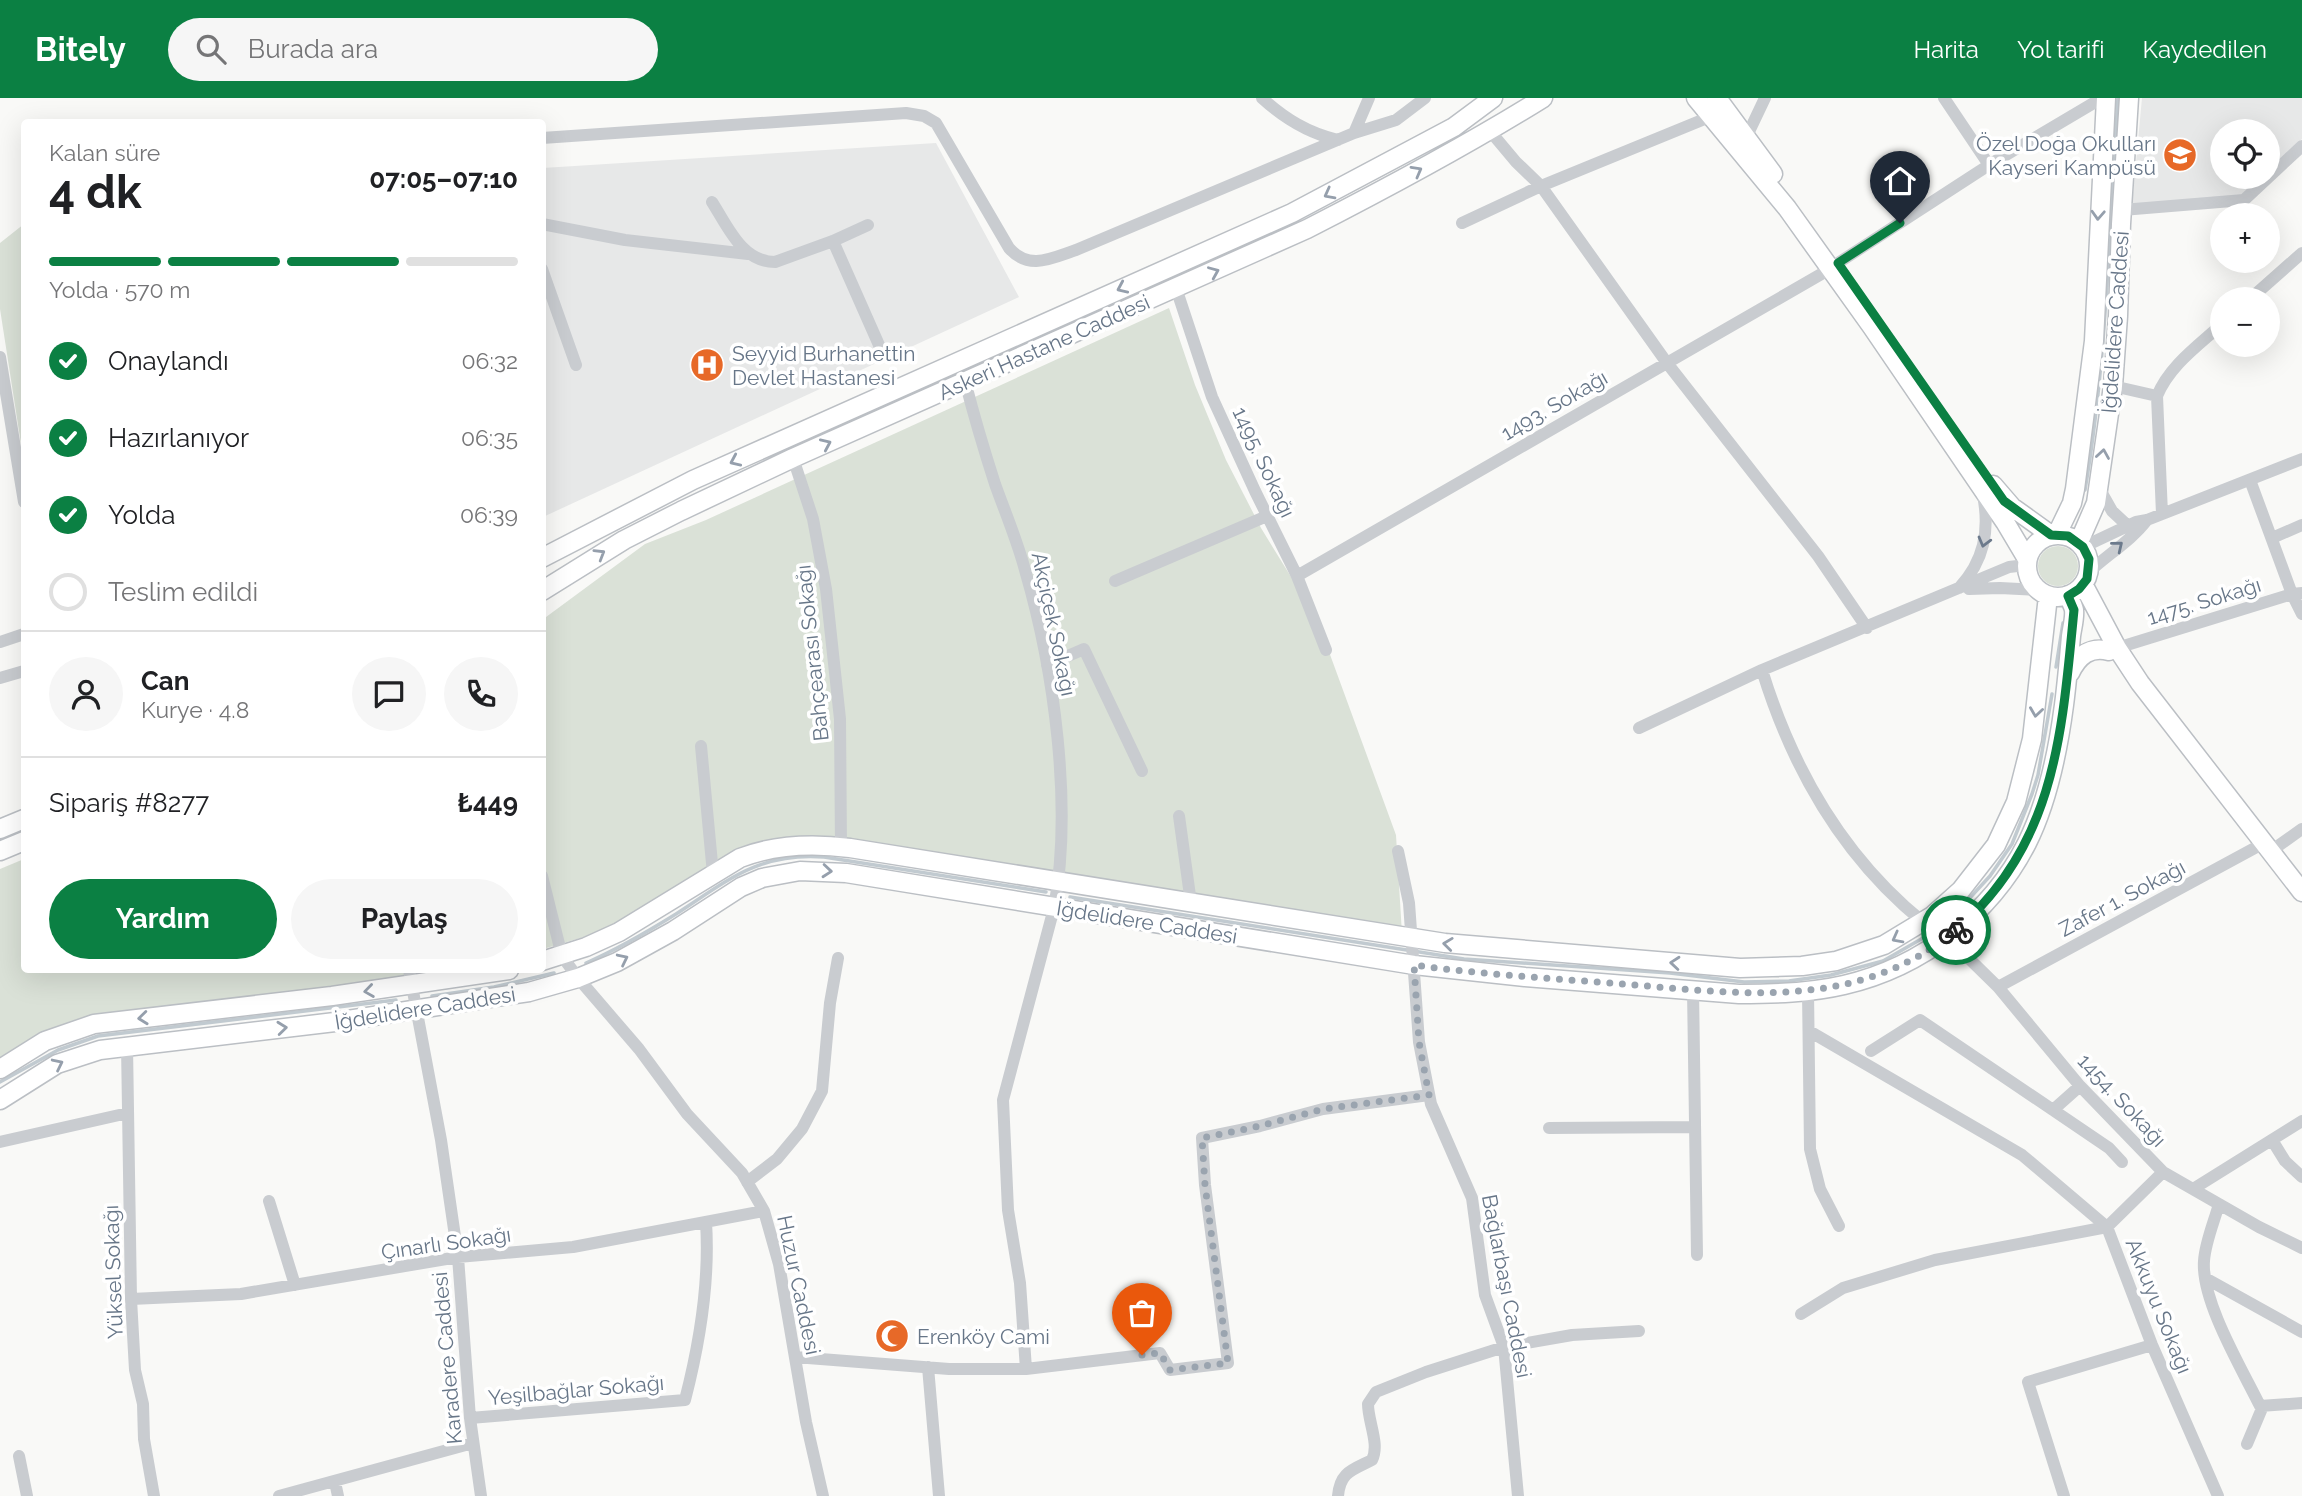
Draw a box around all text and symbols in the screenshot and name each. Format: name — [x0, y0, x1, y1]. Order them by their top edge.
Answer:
search box — [168, 18, 658, 81]
text: Bitely — [35, 30, 126, 69]
icon: search — [192, 30, 230, 68]
text: Burada ara — [248, 34, 378, 64]
text: Harita — [1913, 35, 1979, 64]
text: Yol tarifi — [2017, 35, 2105, 64]
text: Kaydedilen — [2143, 35, 2267, 64]
map controls — [2210, 119, 2280, 357]
button: locate — [2210, 119, 2280, 189]
place label: Özel Doğa Okulları Kayseri Kampüsü — [1976, 131, 2156, 180]
school or university icon: Özel Doğa Okulları Kayseri Kampüsü — [2161, 136, 2199, 174]
text: Kalan süre — [49, 139, 160, 166]
pin — [1870, 151, 1930, 223]
icon: home — [1881, 162, 1919, 200]
text: 07:05–07:10 — [369, 164, 518, 194]
text: 4 dk — [49, 165, 142, 219]
one-way arrow — [1410, 166, 1423, 179]
one-way arrow — [1324, 186, 1336, 199]
button: + — [2210, 203, 2280, 273]
one-way arrow — [2091, 210, 2106, 221]
street label: İğdelidere Caddesi — [2096, 230, 2134, 414]
one-way arrow — [1206, 266, 1219, 280]
text: Yolda · 570 m — [49, 276, 190, 303]
one-way arrow — [1117, 280, 1129, 294]
button: − — [2210, 287, 2280, 357]
street label: Askeri Hastane Caddesi — [934, 289, 1154, 405]
place label: Seyyid Burhanettin Devlet Hastanesi — [732, 341, 915, 390]
icon: check — [49, 342, 87, 380]
text: Onaylandı — [108, 346, 229, 376]
hospital icon: Seyyid Burhanettin Devlet Hastanesi — [688, 346, 726, 384]
text: 06:32 — [461, 347, 518, 374]
street label: 1493. Sokağı — [1496, 365, 1612, 445]
street label: 1495. Sokağı — [1228, 403, 1300, 521]
icon: check — [49, 419, 87, 457]
text: Hazırlanıyor — [108, 423, 249, 453]
text: 06:35 — [461, 424, 518, 451]
one-way arrow — [819, 438, 832, 452]
one-way arrow — [2096, 448, 2111, 460]
one-way arrow — [730, 453, 742, 467]
icon: check — [49, 496, 87, 534]
text: Yolda — [108, 500, 175, 530]
text: 06:39 — [460, 501, 518, 528]
one-way arrow — [1978, 536, 1992, 548]
one-way arrow — [2111, 542, 2123, 555]
one-way arrow — [593, 549, 606, 562]
street label: Akçiçek Sokağı — [1027, 550, 1081, 698]
street label: Bahçearası Sokağı — [790, 564, 834, 742]
street label: 1475. Sokağı — [2144, 572, 2264, 630]
text: Teslim edildi — [108, 577, 258, 607]
button: person — [49, 657, 123, 731]
button: chat — [352, 657, 426, 731]
button: phone — [444, 657, 518, 731]
text: Can — [141, 666, 189, 696]
text: Kurye · 4.8 — [141, 696, 249, 723]
one-way arrow — [2029, 707, 2044, 718]
text: Sipariş #8277 — [49, 788, 209, 818]
text: ₺449 — [458, 788, 518, 818]
street label: Zafer 1. Sokağı — [2055, 854, 2189, 942]
one-way arrow — [822, 863, 833, 878]
button: Yardım — [49, 879, 277, 959]
button: Paylaş — [291, 879, 518, 959]
street label: İğdelidere Caddesi — [1055, 895, 1239, 949]
courier — [1921, 895, 1991, 965]
icon: bike — [1937, 911, 1975, 949]
one-way arrow — [1892, 930, 1905, 943]
one-way arrow — [1442, 936, 1454, 951]
one-way arrow — [616, 953, 628, 967]
one-way arrow — [1669, 956, 1680, 971]
street label: İğdelidere Caddesi — [333, 981, 517, 1035]
one-way arrow — [363, 984, 374, 999]
one-way arrow — [137, 1010, 148, 1025]
one-way arrow — [276, 1021, 287, 1036]
street label: 1454. Sokağı — [2073, 1048, 2171, 1152]
one-way arrow — [51, 1058, 63, 1072]
street label: Bağlarbaşı Caddesi — [1477, 1192, 1537, 1380]
street label: Yüksel Sokağı — [98, 1204, 128, 1340]
street label: Huzur Caddesi — [772, 1213, 826, 1357]
street label: Çınarlı Sokağı — [379, 1222, 513, 1264]
street label: Akkuyu Sokağı — [2121, 1235, 2197, 1377]
street label: Karadere Caddesi — [427, 1271, 467, 1445]
pin — [1112, 1283, 1172, 1355]
icon: bag — [1123, 1294, 1161, 1332]
mosque icon: Erenköy Cami — [873, 1317, 911, 1355]
place label: Erenköy Cami — [917, 1324, 1050, 1349]
street label: Yeşilbağlar Sokağı — [487, 1370, 665, 1410]

